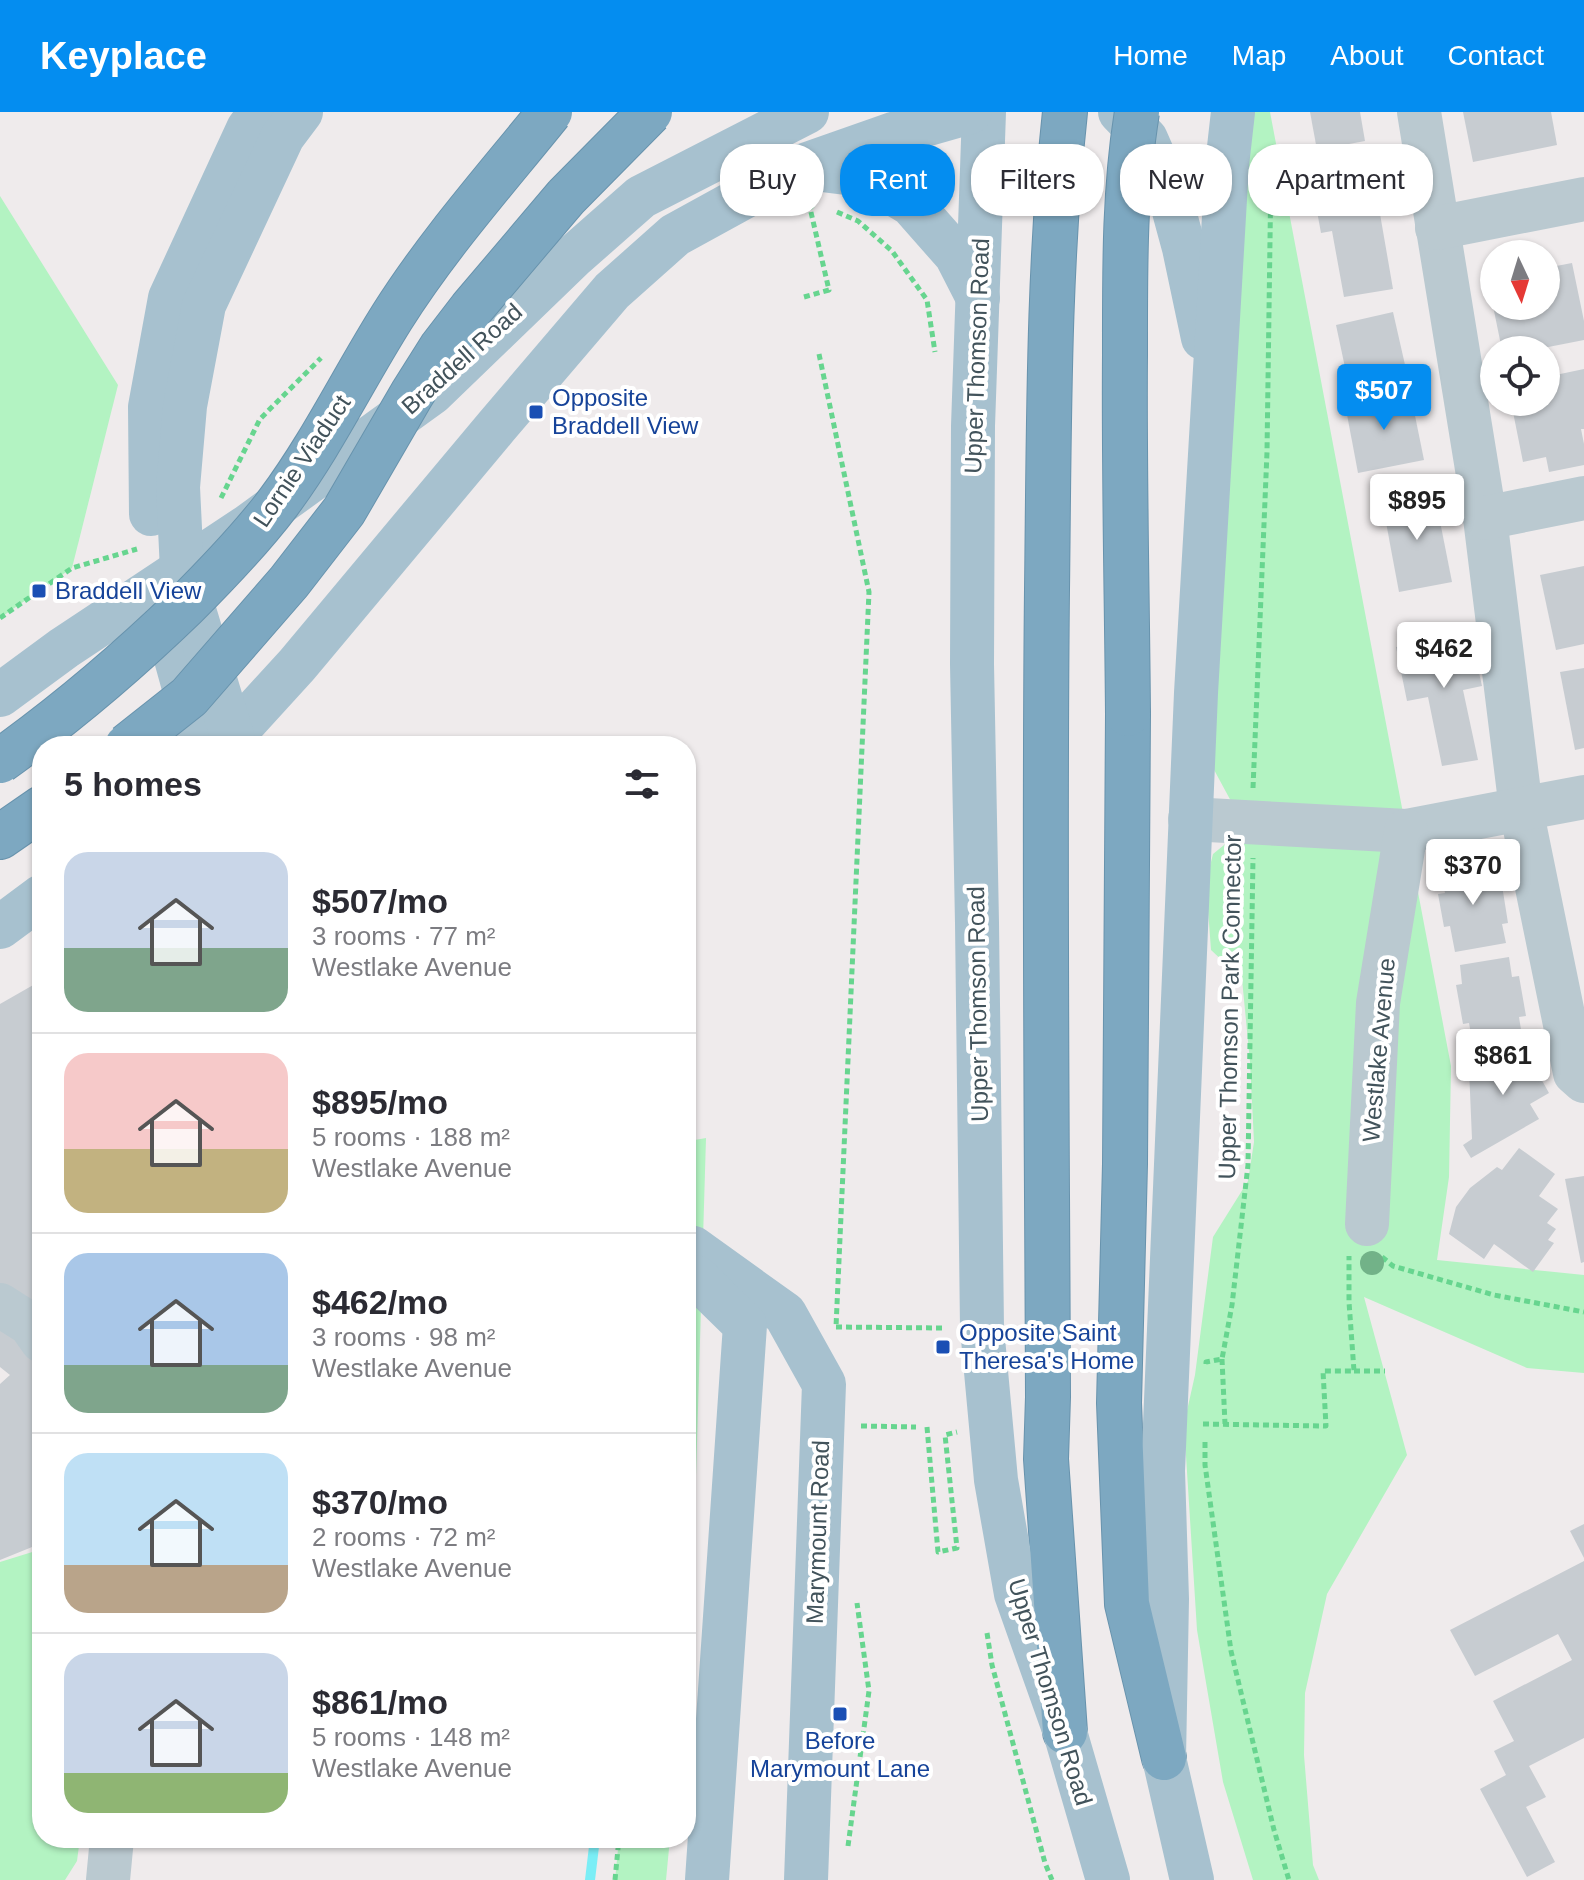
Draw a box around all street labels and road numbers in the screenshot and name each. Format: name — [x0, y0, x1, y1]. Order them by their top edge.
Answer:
street label: Upper Thomson Road — [959, 238, 994, 474]
street label: Braddell Road — [396, 298, 527, 420]
street label: Lornie Viaduct — [248, 389, 356, 532]
street label: Upper Thomson Park Connector — [1213, 834, 1246, 1180]
street label: Upper Thomson Road — [962, 886, 993, 1122]
street label: Westlake Avenue — [1357, 957, 1400, 1143]
street label: Marymount Road — [801, 1440, 834, 1624]
street label: Upper Thomson Road — [1003, 1575, 1098, 1808]

